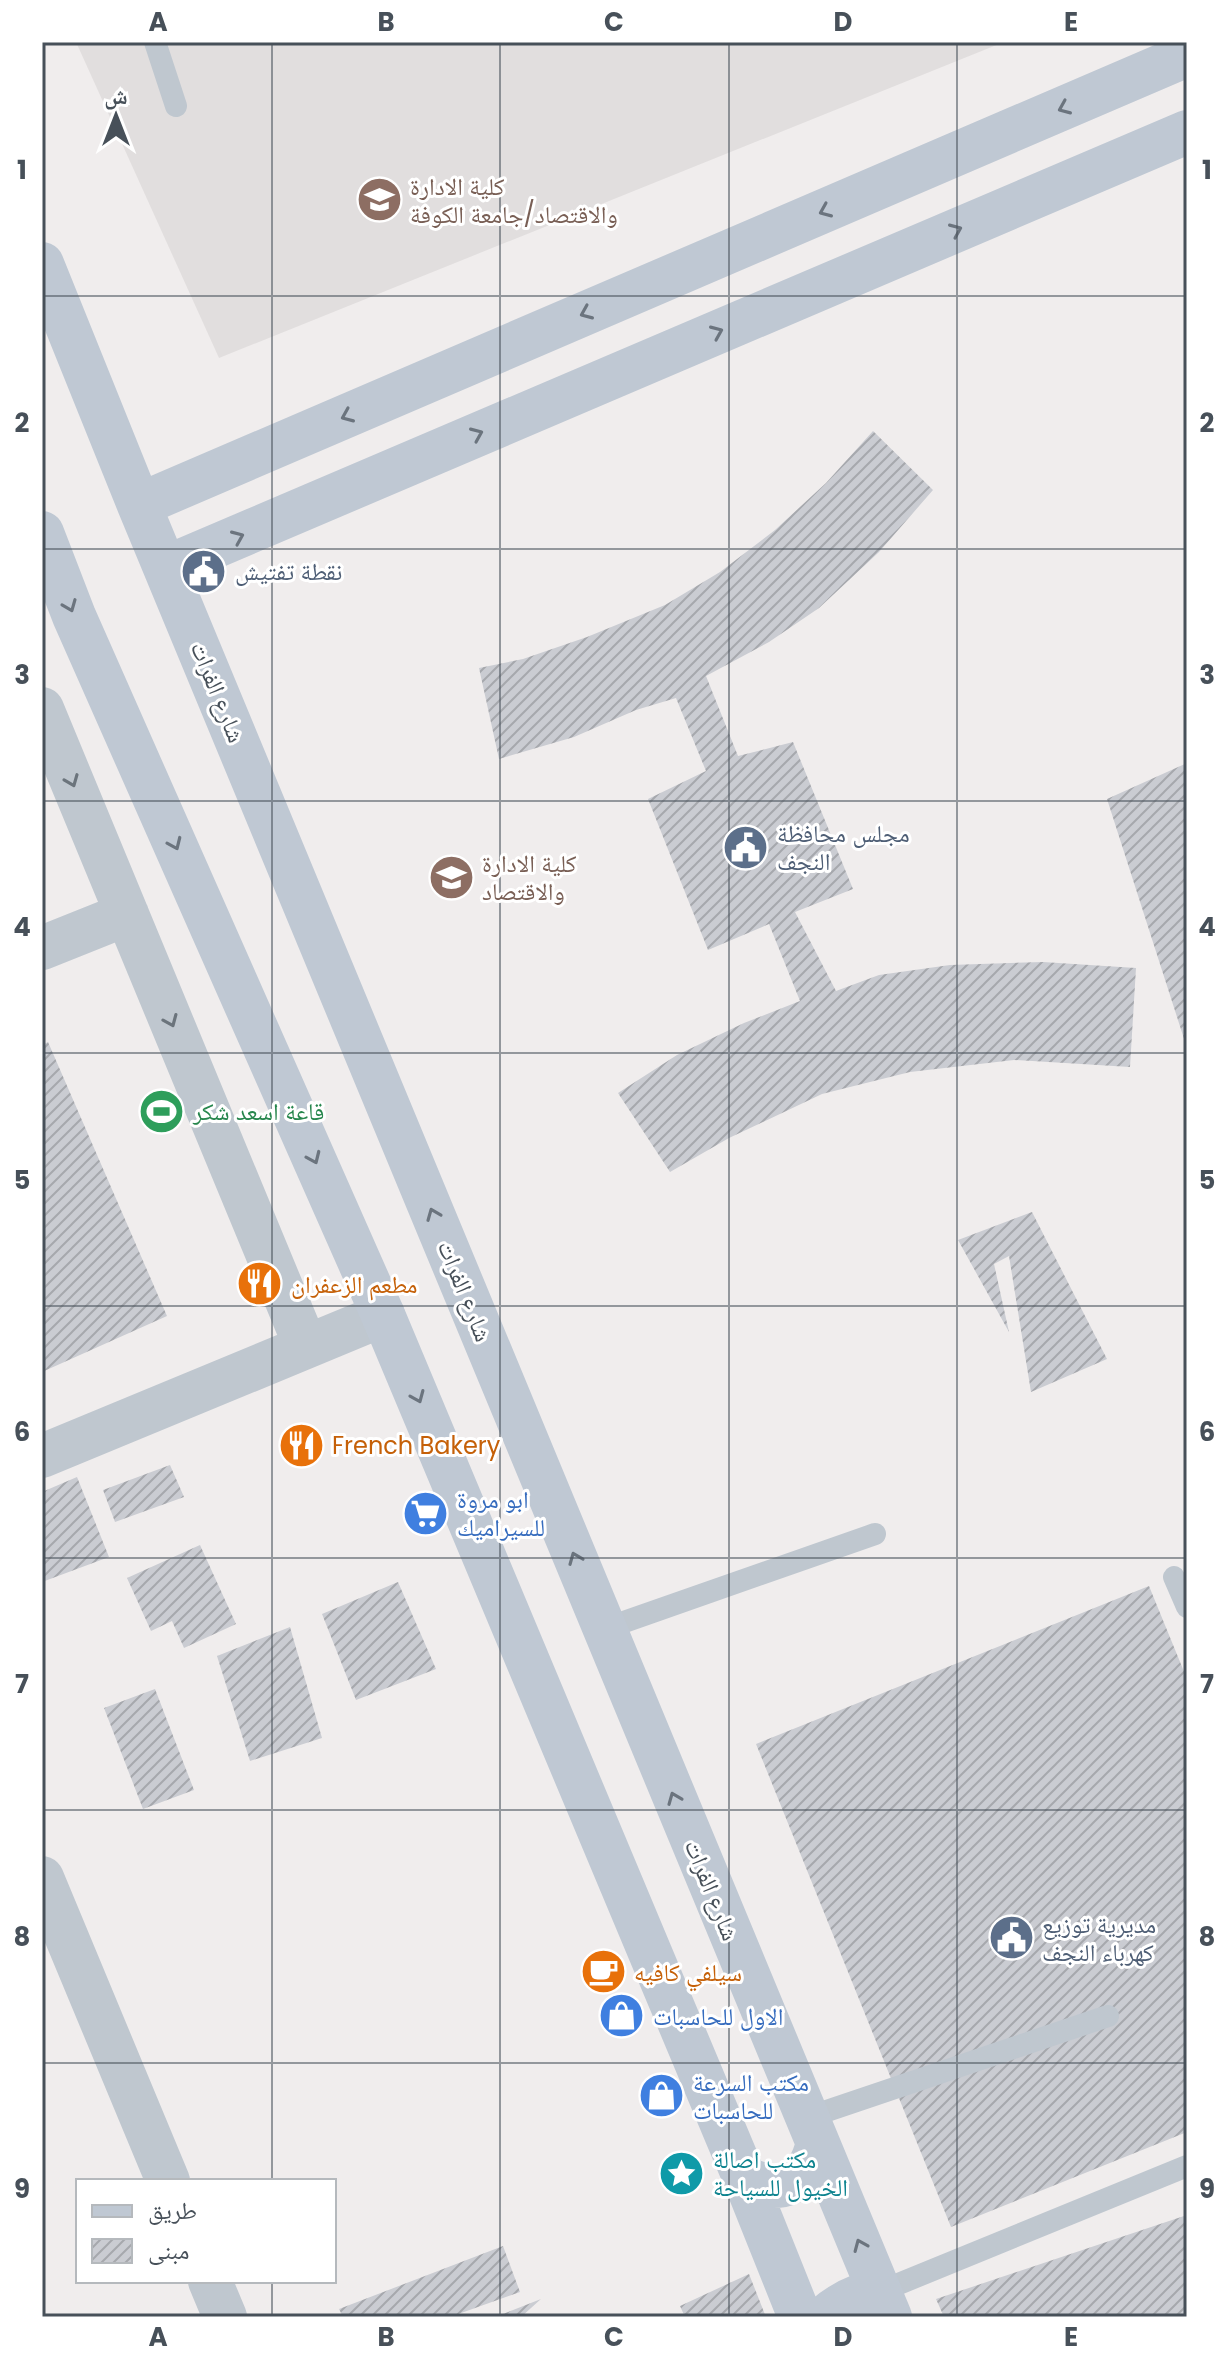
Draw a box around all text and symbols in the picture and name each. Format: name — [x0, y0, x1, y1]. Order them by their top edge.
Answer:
text: A — [148, 4, 168, 40]
text: B — [377, 4, 395, 40]
text: C — [604, 4, 624, 40]
text: D — [834, 4, 853, 40]
text: E — [1064, 4, 1078, 40]
north arrow — [76, 76, 156, 156]
text: ش — [104, 81, 128, 112]
one-way arrow — [1058, 99, 1072, 115]
text: 1 — [17, 152, 27, 188]
text: 1 — [1202, 152, 1212, 188]
place label: كلية الادارة والاقتصاد/جامعة الكوفة — [410, 170, 618, 231]
school or university icon: كلية الادارة والاقتصاد/جامعة الكوفة — [355, 176, 403, 224]
one-way arrow — [819, 201, 833, 217]
one-way arrow — [948, 224, 962, 240]
one-way arrow — [580, 304, 594, 320]
one-way arrow — [708, 326, 723, 342]
text: 2 — [15, 405, 30, 441]
text: 2 — [1200, 405, 1215, 441]
one-way arrow — [341, 406, 355, 422]
one-way arrow — [469, 428, 484, 444]
one-way arrow — [230, 530, 244, 546]
public building icon: نقطة تفتيش — [180, 547, 228, 595]
place label: نقطة تفتيش — [235, 555, 342, 588]
one-way arrow — [60, 598, 77, 612]
street label: شارع الفرات — [183, 637, 253, 747]
text: 3 — [14, 657, 30, 693]
text: 3 — [1199, 657, 1215, 693]
one-way arrow — [62, 773, 78, 787]
place label: مجلس محافظة النجف — [777, 817, 910, 878]
public building icon: مجلس محافظة النجف — [722, 823, 770, 871]
one-way arrow — [165, 835, 181, 850]
place label: كلية الادارة والاقتصاد — [482, 847, 577, 908]
school or university icon: كلية الادارة والاقتصاد — [427, 853, 475, 901]
text: 4 — [13, 909, 31, 945]
text: 4 — [1198, 909, 1216, 945]
one-way arrow — [162, 1013, 178, 1027]
sports icon: قاعة اسعد شكر — [138, 1087, 186, 1135]
place label: قاعة اسعد شكر — [192, 1095, 324, 1128]
one-way arrow — [304, 1150, 320, 1164]
text: 5 — [14, 1162, 30, 1198]
text: 5 — [1199, 1162, 1215, 1198]
one-way arrow — [426, 1208, 443, 1222]
street label: شارع الفرات — [430, 1236, 500, 1346]
restaurant icon: مطعم الزعفران — [236, 1260, 284, 1308]
place label: مطعم الزعفران — [291, 1268, 417, 1301]
one-way arrow — [408, 1389, 424, 1403]
text: 6 — [14, 1414, 30, 1450]
text: 6 — [1199, 1414, 1215, 1450]
restaurant icon: French Bakery — [277, 1421, 325, 1469]
place label: French Bakery — [332, 1429, 501, 1462]
place label: ابو مروة للسيراميك — [457, 1483, 545, 1544]
supermarket icon: ابو مروة للسيراميك — [402, 1489, 450, 1537]
one-way arrow — [568, 1552, 584, 1566]
text: 7 — [15, 1666, 29, 1702]
text: 7 — [1200, 1666, 1214, 1702]
one-way arrow — [667, 1792, 684, 1806]
street label: شارع الفرات — [677, 1835, 747, 1945]
place label: مديرية توزيع كهرباء النجف — [1042, 1908, 1156, 1969]
public building icon: مديرية توزيع كهرباء النجف — [987, 1914, 1035, 1962]
text: 8 — [14, 1919, 30, 1955]
text: 8 — [1199, 1919, 1215, 1955]
cafe icon: سيلفي كافيه — [579, 1948, 627, 1996]
place label: سيلفي كافيه — [634, 1956, 742, 1992]
shop icon: الاول للحاسبات — [598, 1992, 646, 2040]
place label: الاول للحاسبات — [653, 2000, 784, 2033]
place label: مكتب السرعة للحاسبات — [693, 2066, 809, 2127]
shop icon: مكتب السرعة للحاسبات — [638, 2072, 686, 2120]
place label: مكتب اصالة الخيول للسياحة — [713, 2143, 848, 2204]
place icon: مكتب اصالة الخيول للسياحة — [658, 2149, 706, 2197]
text: 9 — [14, 2171, 30, 2207]
text: 9 — [1199, 2171, 1215, 2207]
legend — [76, 2179, 336, 2283]
text: طريق — [148, 2194, 197, 2227]
text: مبنى — [148, 2234, 189, 2267]
one-way arrow — [853, 2239, 869, 2253]
text: A — [148, 2319, 168, 2355]
text: B — [377, 2319, 395, 2355]
text: C — [604, 2319, 624, 2355]
text: D — [834, 2319, 853, 2355]
text: E — [1064, 2319, 1078, 2355]

